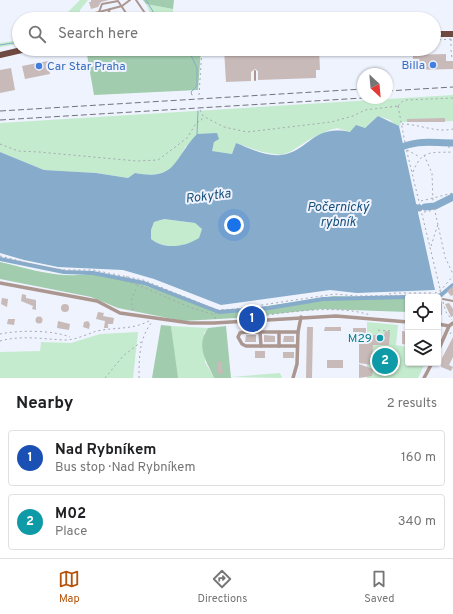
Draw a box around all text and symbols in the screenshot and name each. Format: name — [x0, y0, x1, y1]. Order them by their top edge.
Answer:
search box — [12, 12, 441, 56]
icon: search — [26, 23, 48, 45]
text: Search here — [58, 25, 138, 44]
place label: Billa — [401, 58, 425, 74]
place label: Car Star Praha — [47, 59, 126, 75]
marker: Billa — [428, 60, 438, 70]
marker: Car Star Praha — [34, 61, 44, 71]
north arrow — [357, 68, 393, 104]
water label: Rokytka — [185, 186, 232, 208]
water label: Počernický rybník — [307, 200, 370, 231]
your location — [224, 215, 244, 235]
map controls — [405, 294, 441, 366]
button: locate — [405, 294, 441, 330]
pin: 1 — [239, 304, 265, 334]
button: layers — [405, 330, 441, 366]
place label: M29 — [348, 331, 372, 347]
marker: M29 — [375, 333, 385, 343]
pin: 2 — [372, 346, 398, 376]
text: Nearby — [16, 393, 73, 415]
text: 2 results — [387, 396, 437, 412]
text: Nad Rybníkem — [55, 441, 156, 460]
text: 1 — [27, 450, 33, 466]
text: 160 m — [401, 450, 436, 466]
text: Bus stop · Nad Rybníkem — [55, 460, 195, 476]
text: M02 — [55, 505, 86, 524]
text: 2 — [26, 514, 34, 530]
text: 340 m — [398, 514, 436, 530]
text: Place — [55, 524, 87, 540]
tab: Map — [58, 568, 80, 606]
tab: Directions — [197, 568, 247, 606]
tab: Saved — [364, 568, 395, 606]

